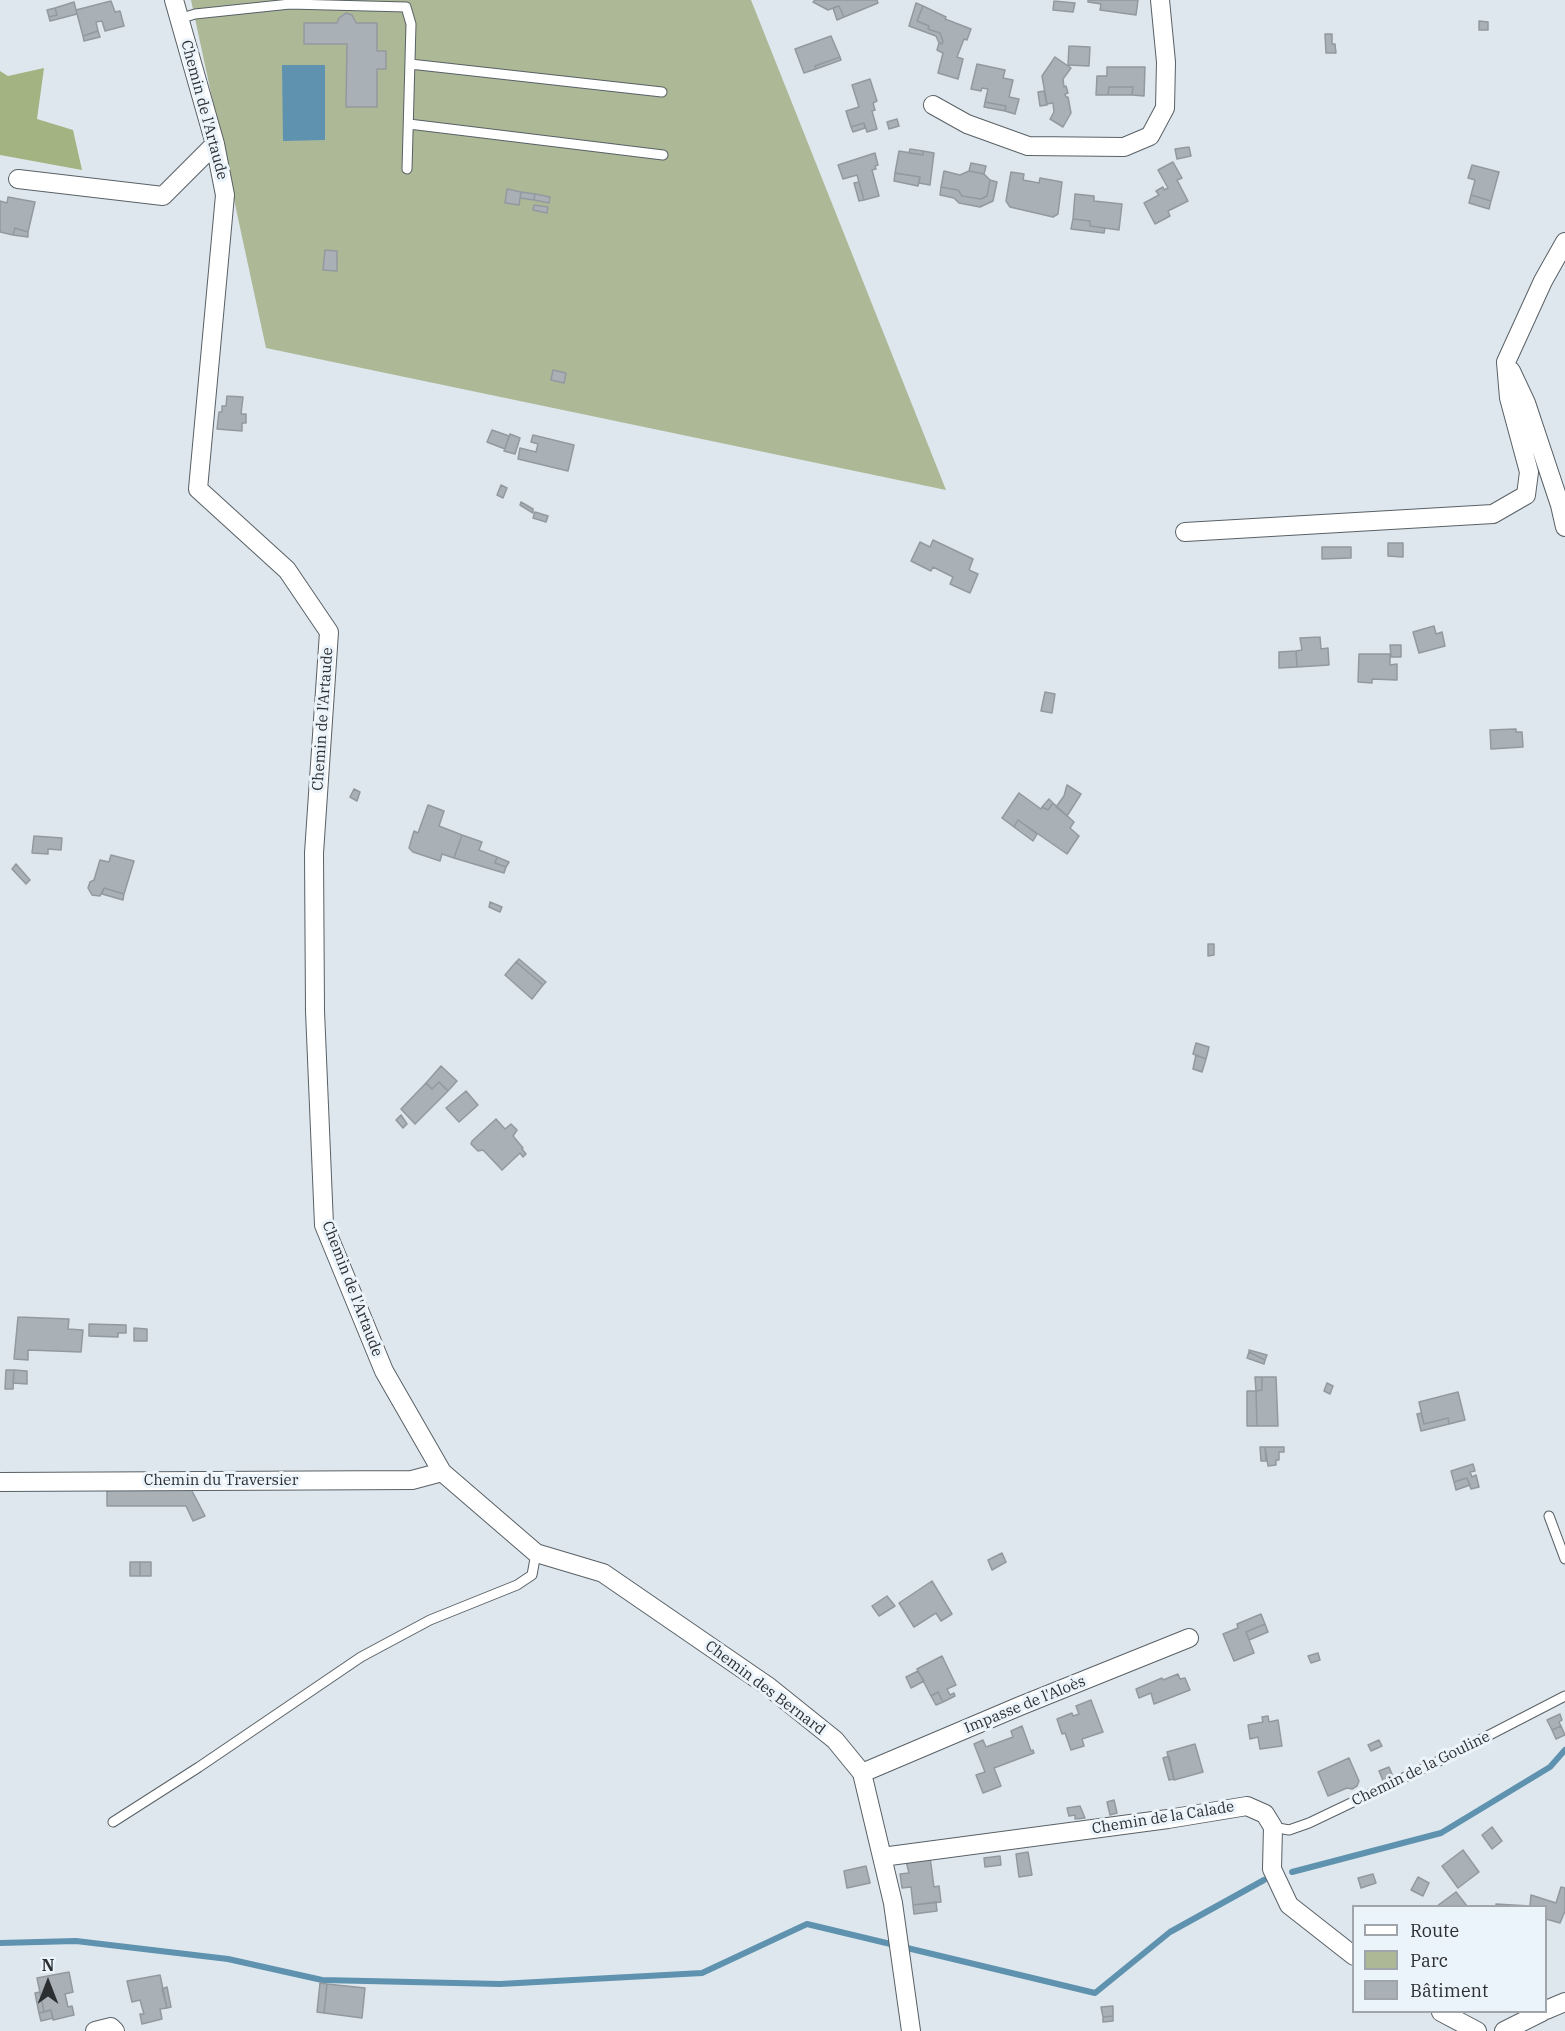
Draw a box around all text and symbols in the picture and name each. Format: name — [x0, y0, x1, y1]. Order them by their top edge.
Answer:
street label: Chemin de l'Artaude — [177, 38, 231, 182]
street label: Chemin de l'Artaude — [309, 647, 337, 791]
street label: Chemin de l'Artaude — [318, 1219, 386, 1359]
street label: Chemin du Traversier — [144, 1472, 298, 1490]
street label: Chemin des Bernard — [702, 1637, 828, 1739]
street label: Impasse de l'Aloès — [962, 1672, 1088, 1738]
street label: Chemin de la Gouline — [1349, 1728, 1493, 1810]
street label: Chemin de la Calade — [1091, 1798, 1235, 1838]
legend — [1352, 1905, 1547, 2013]
text: Route — [1410, 1919, 1459, 1942]
text: Parc — [1410, 1949, 1448, 1972]
north arrow — [18, 1953, 78, 2013]
text: N — [42, 1955, 54, 1975]
text: Bâtiment — [1410, 1979, 1488, 2002]

